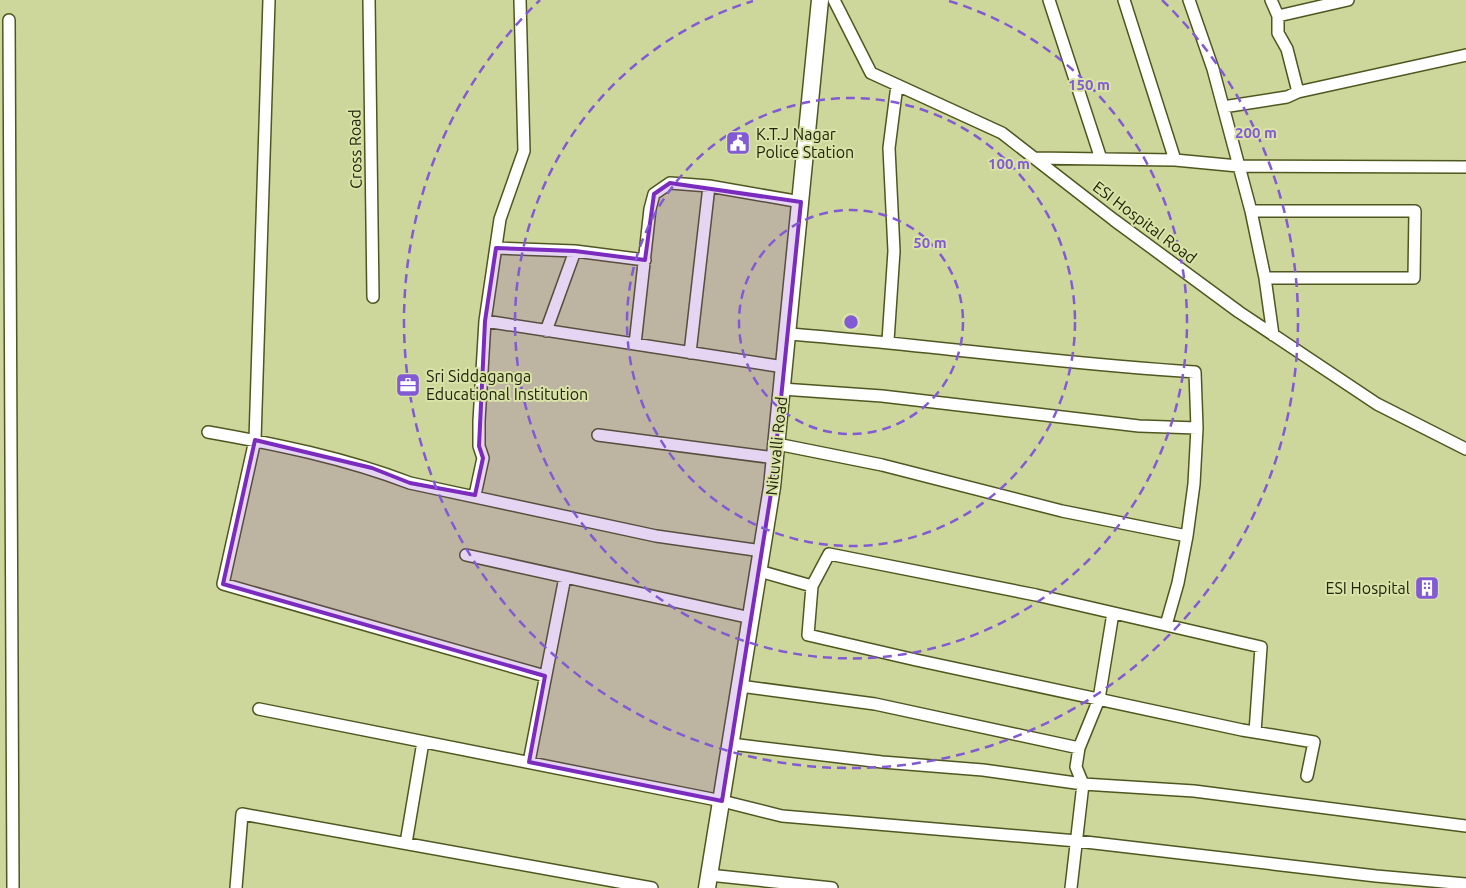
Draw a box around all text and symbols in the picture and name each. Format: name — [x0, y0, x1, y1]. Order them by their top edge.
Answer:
text: 150 m — [1068, 76, 1110, 93]
street label: Cross Road — [345, 109, 365, 189]
text: 200 m — [1235, 124, 1277, 141]
place label: K.T.J Nagar Police Station — [756, 125, 854, 161]
public building icon: K.T.J Nagar Police Station — [725, 130, 751, 156]
text: 100 m — [988, 155, 1030, 172]
street label: ESI Hospital Road — [1090, 177, 1200, 267]
text: 50 m — [913, 234, 947, 251]
centre of rings — [842, 313, 860, 331]
place label: Sri Siddaganga Educational Institution — [426, 367, 588, 403]
office icon: Sri Siddaganga Educational Institution — [395, 372, 421, 398]
street label: Nituvalli Road — [762, 396, 790, 496]
building icon: ESI Hospital — [1414, 575, 1440, 601]
place label: ESI Hospital — [1326, 579, 1410, 597]

